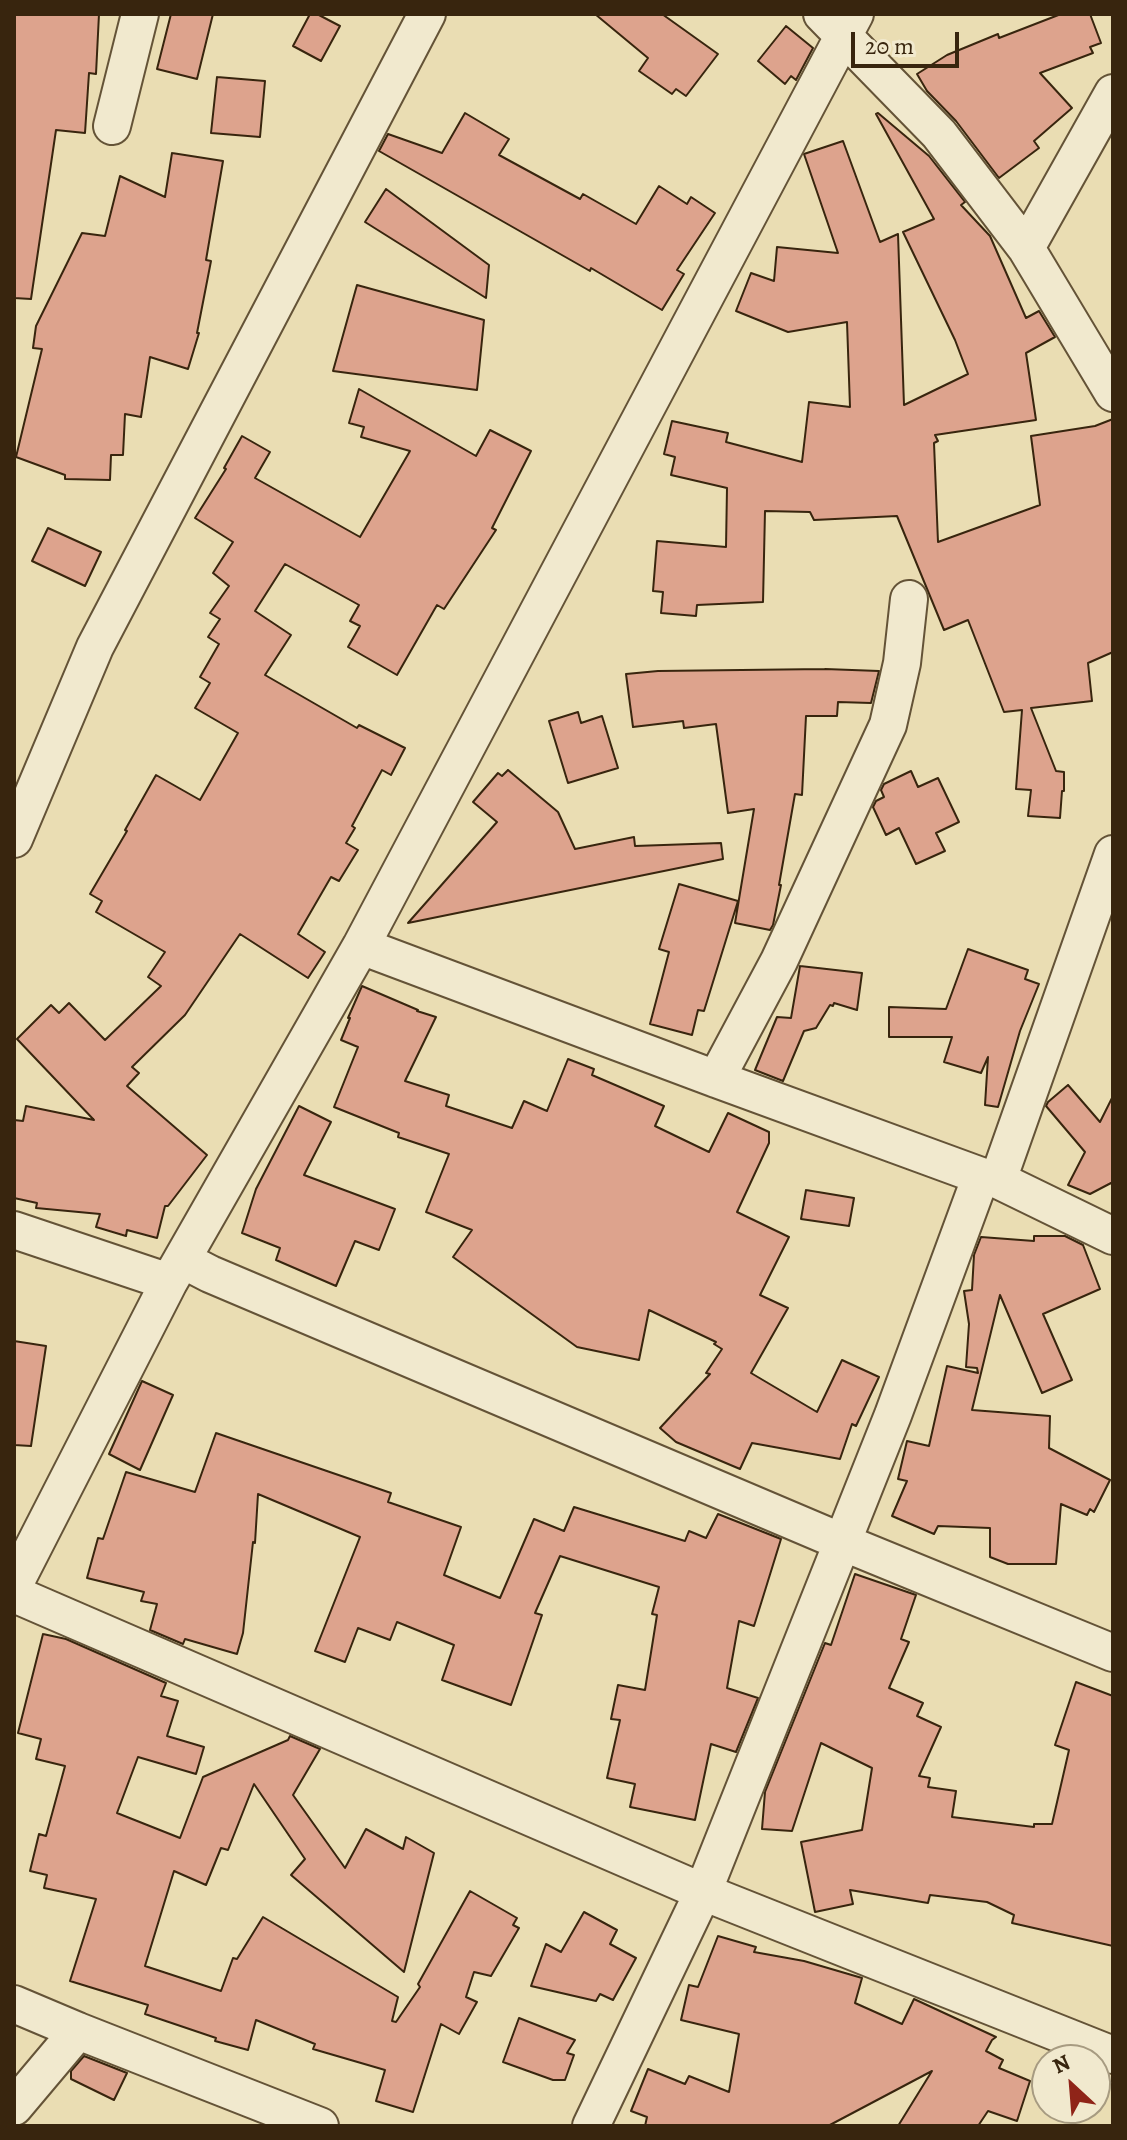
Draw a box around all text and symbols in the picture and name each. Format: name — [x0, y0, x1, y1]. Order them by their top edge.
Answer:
scale bar — [855, 16, 963, 66]
text: 20 m — [865, 30, 914, 62]
north arrow — [1031, 2044, 1111, 2124]
text: N — [1048, 2047, 1075, 2081]

